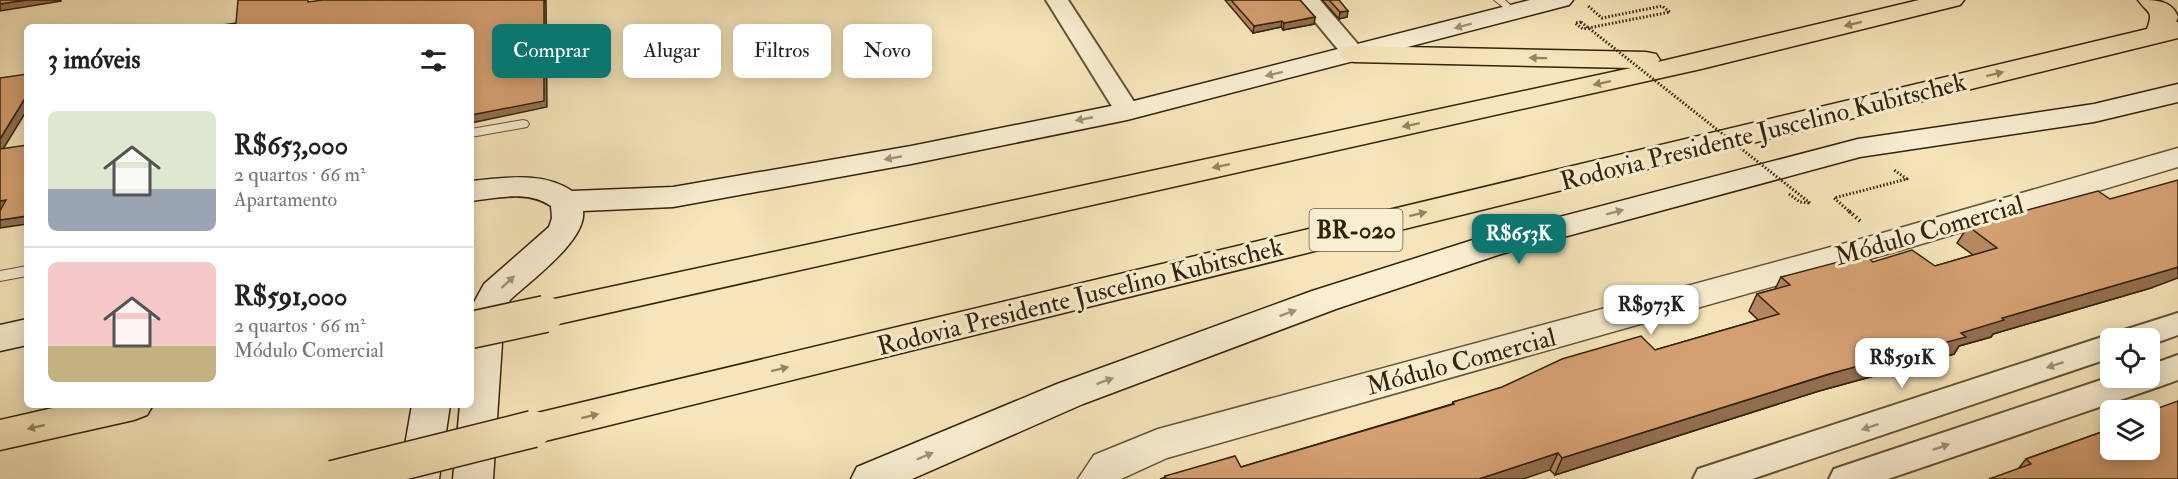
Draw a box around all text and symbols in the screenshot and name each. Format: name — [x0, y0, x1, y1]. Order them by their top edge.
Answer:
one-way arrow — [1844, 19, 1862, 29]
one-way arrow — [1454, 21, 1472, 31]
chip: Comprar — [492, 24, 611, 78]
chip: Alugar — [623, 24, 721, 78]
chip: Filtros — [733, 24, 831, 78]
chip: Novo — [843, 24, 932, 78]
text: 3 imóveis — [48, 44, 140, 76]
icon: filters — [417, 44, 450, 77]
one-way arrow — [1528, 53, 1547, 63]
street label: Rodovia Presidente Juscelino Kubitschek — [1557, 66, 1970, 198]
one-way arrow — [1986, 69, 2005, 79]
one-way arrow — [1265, 70, 1283, 80]
one-way arrow — [1592, 79, 1611, 88]
one-way arrow — [1075, 115, 1093, 125]
one-way arrow — [1402, 120, 1421, 130]
text: R$653,000 — [234, 130, 348, 162]
icon: home — [96, 135, 168, 207]
one-way arrow — [883, 154, 902, 163]
text: 2 quartos · 66 m² — [234, 162, 366, 187]
one-way arrow — [1212, 162, 1230, 172]
text: Apartamento — [234, 187, 337, 212]
street label: Módulo Comercial — [1831, 189, 2028, 273]
one-way arrow — [1606, 207, 1624, 216]
road number: BR-020 — [1310, 209, 1402, 251]
one-way arrow — [1409, 209, 1427, 219]
pin: R$653K — [1470, 214, 1568, 265]
text: R$653K — [1486, 221, 1552, 246]
street label: Rodovia Presidente Juscelino Kubitschek — [874, 231, 1287, 363]
one-way arrow — [500, 276, 515, 289]
text: R$591,000 — [234, 281, 347, 313]
pin: R$973K — [1602, 285, 1700, 336]
icon: home — [96, 286, 168, 358]
text: R$973K — [1618, 292, 1684, 317]
one-way arrow — [1279, 308, 1297, 318]
text: 2 quartos · 66 m² — [234, 313, 366, 338]
street label: Módulo Comercial — [1363, 321, 1560, 403]
map controls — [2100, 328, 2160, 460]
button: locate — [2100, 328, 2160, 388]
text: Módulo Comercial — [234, 338, 384, 363]
pin: R$591K — [1853, 338, 1951, 389]
text: R$591K — [1869, 345, 1935, 370]
one-way arrow — [2046, 361, 2064, 370]
one-way arrow — [770, 364, 789, 374]
one-way arrow — [1096, 376, 1114, 386]
button: layers — [2100, 400, 2160, 460]
one-way arrow — [581, 410, 599, 420]
one-way arrow — [1861, 422, 1879, 432]
one-way arrow — [27, 423, 45, 433]
one-way arrow — [1932, 442, 1950, 451]
one-way arrow — [917, 451, 935, 461]

